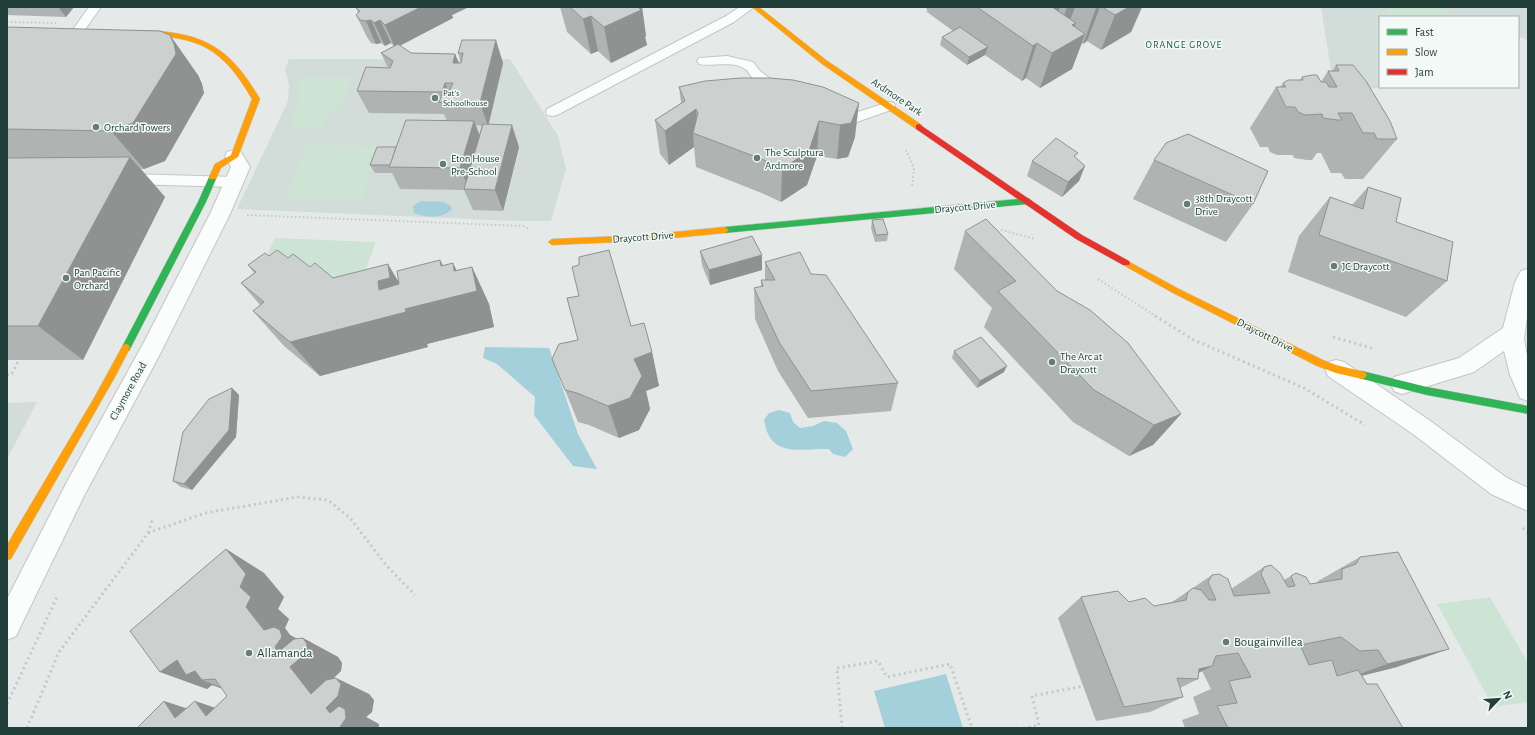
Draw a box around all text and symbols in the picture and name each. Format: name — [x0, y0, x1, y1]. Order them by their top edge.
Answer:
legend — [1379, 16, 1519, 88]
text: Fast — [1415, 26, 1434, 38]
district label: ORANGE GROVE — [1146, 40, 1222, 50]
text: Slow — [1415, 46, 1437, 58]
text: Jam — [1415, 66, 1434, 78]
street label: Ardmore Park — [869, 76, 925, 118]
place label: Pat's Schoolhouse — [443, 89, 487, 108]
marker: Pat's Schoolhouse — [430, 93, 440, 103]
marker: Orchard Towers — [91, 122, 101, 132]
place label: Orchard Towers — [104, 122, 170, 133]
place label: The Sculptura Ardmore — [765, 147, 824, 171]
place label: Eton House Pre-School — [451, 153, 500, 177]
marker: The Sculptura Ardmore — [752, 153, 762, 163]
marker: Eton House Pre-School — [438, 159, 448, 169]
place label: 38th Draycott Drive — [1195, 193, 1253, 217]
street label: Draycott Drive — [934, 199, 996, 215]
marker: 38th Draycott Drive — [1182, 199, 1192, 209]
street label: Draycott Drive — [612, 229, 674, 245]
marker: JC Draycott — [1329, 261, 1339, 271]
place label: JC Draycott — [1342, 261, 1390, 272]
place label: Pan Pacific Orchard — [74, 267, 120, 291]
marker: Pan Pacific Orchard — [61, 273, 71, 283]
street label: Draycott Drive — [1235, 316, 1295, 354]
place label: The Arc at Draycott — [1060, 351, 1103, 375]
marker: The Arc at Draycott — [1047, 357, 1057, 367]
street label: Claymore Road — [108, 360, 149, 422]
place label: Bougainvillea — [1234, 636, 1303, 649]
marker: Bougainvillea — [1221, 637, 1231, 647]
place label: Allamanda — [257, 647, 313, 660]
marker: Allamanda — [244, 648, 254, 658]
north arrow — [1479, 679, 1519, 719]
text: N — [1501, 689, 1514, 701]

